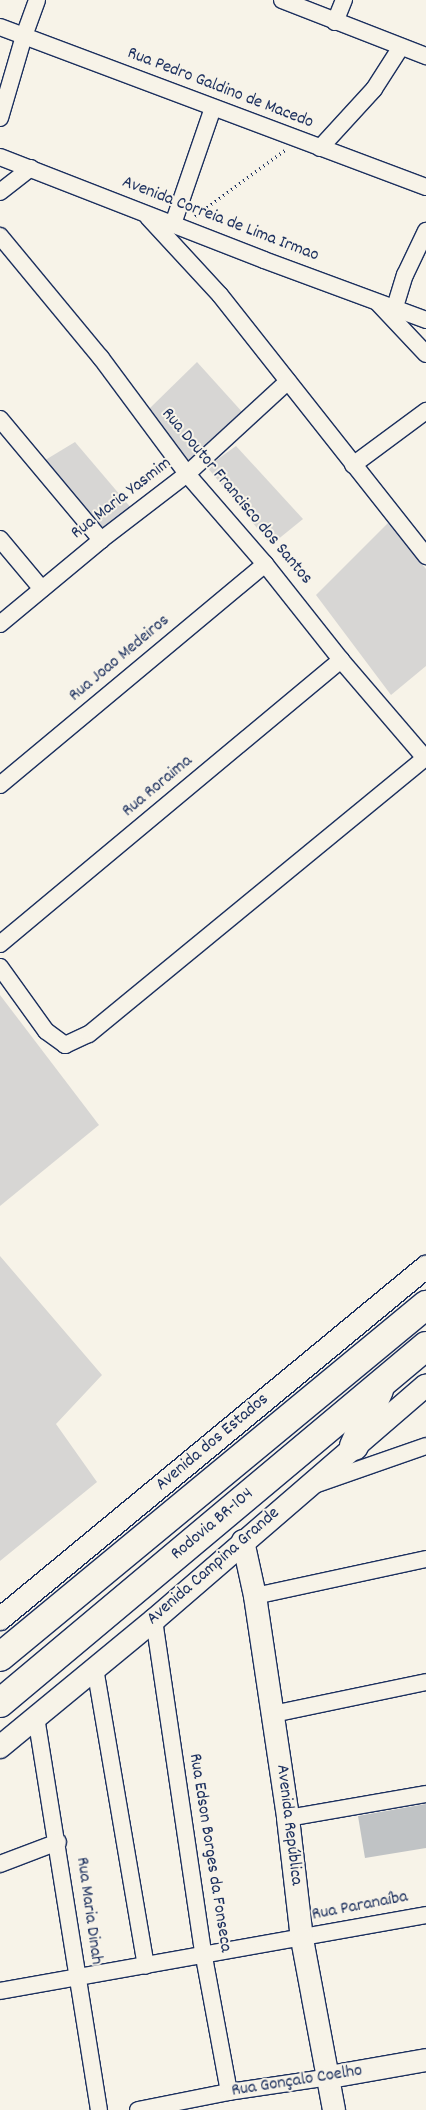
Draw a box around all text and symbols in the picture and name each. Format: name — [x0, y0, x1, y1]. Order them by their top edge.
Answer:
street label: Rua Pedro Galdino de Macedo — [124, 44, 316, 134]
street label: Avenida Correia de Lima Irmao — [119, 172, 321, 268]
street label: Rua Doutor Francisco dos Santos — [156, 404, 316, 590]
street label: Rua Maria Yasmim — [68, 453, 176, 545]
street label: Rua Joao Medeiros — [65, 611, 175, 707]
street label: Rua Roraima — [118, 751, 198, 823]
street label: Avenida dos Estados — [152, 1389, 274, 1497]
street label: Rodovia BR-104 — [167, 1484, 259, 1566]
street label: Avenida Campina Grande — [143, 1503, 285, 1631]
street label: Rua Edson Borges da Fonseca — [183, 1752, 235, 1954]
street label: Avenida República — [270, 1763, 306, 1887]
street label: Rua Maria Dinah — [70, 1856, 106, 1966]
street label: Rua Paranaíba — [310, 1887, 410, 1927]
street label: Rua Gonçalo Coelho — [230, 2061, 364, 2103]

